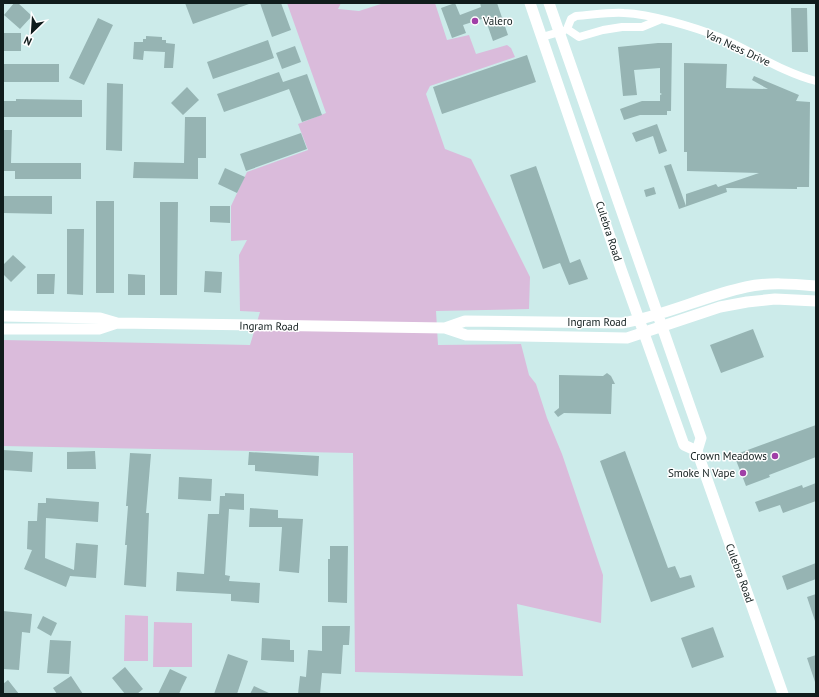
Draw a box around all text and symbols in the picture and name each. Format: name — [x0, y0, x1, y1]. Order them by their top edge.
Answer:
north arrow — [12, 12, 52, 52]
place label: Valero — [482, 14, 513, 28]
marker: Valero — [470, 16, 480, 26]
street label: Van Ness Drive — [702, 26, 773, 69]
text: N — [22, 33, 34, 49]
street label: Culebra Road — [593, 199, 625, 263]
street label: Ingram Road — [567, 315, 627, 329]
street label: Ingram Road — [239, 318, 299, 334]
place label: Crown Meadows — [690, 449, 767, 463]
marker: Crown Meadows — [770, 451, 780, 461]
place label: Smoke N Vape — [668, 466, 735, 480]
marker: Smoke N Vape — [738, 468, 748, 478]
street label: Culebra Road — [723, 541, 757, 605]

